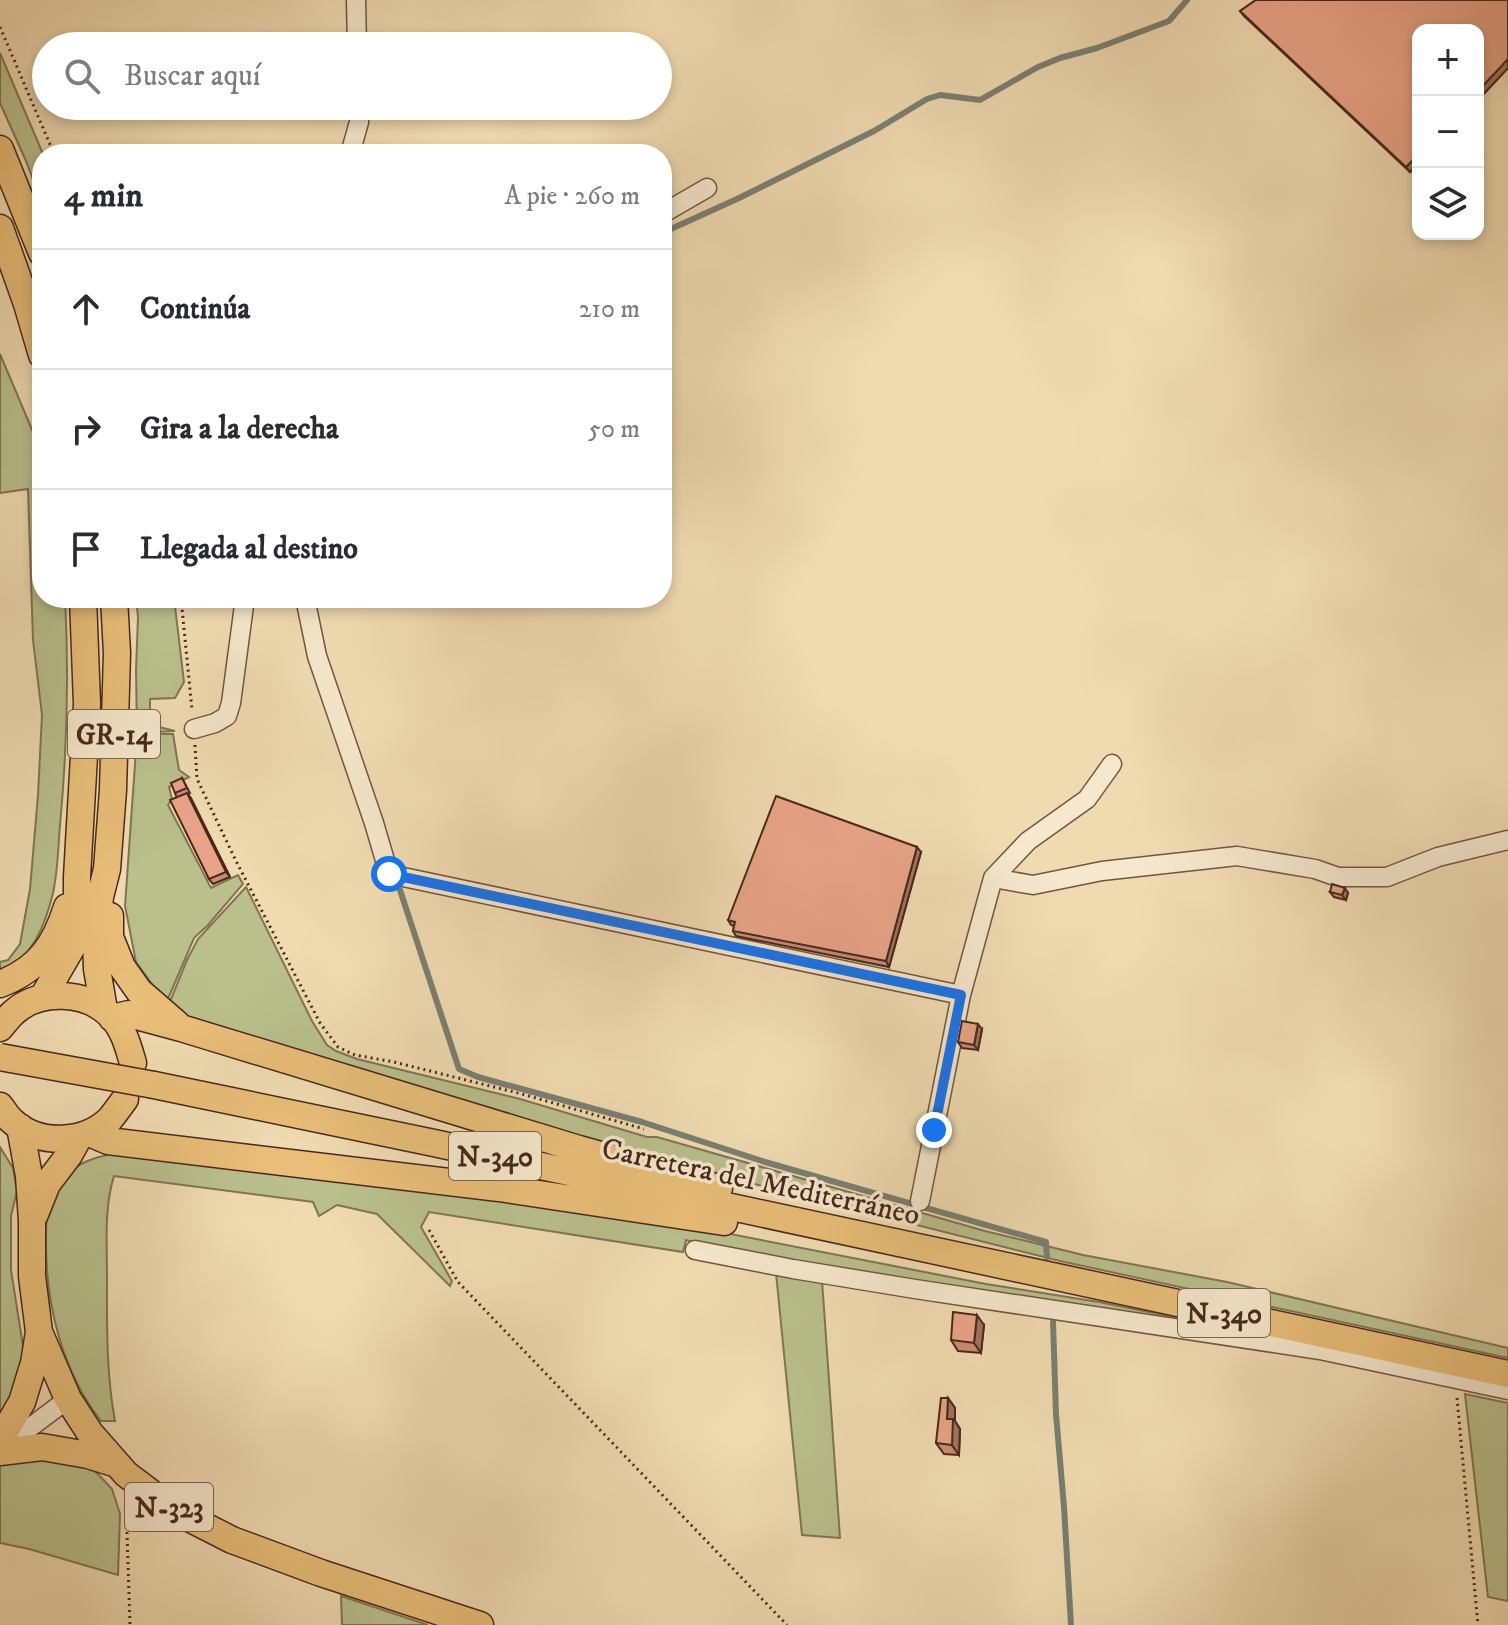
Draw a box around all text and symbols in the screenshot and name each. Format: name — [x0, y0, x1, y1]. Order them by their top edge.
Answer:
map controls — [1412, 24, 1484, 240]
button: + — [1412, 24, 1484, 96]
search box — [32, 32, 672, 120]
icon: search — [60, 54, 104, 98]
text: Buscar aquí — [124, 58, 261, 95]
button: − — [1412, 96, 1484, 168]
button: layers — [1412, 168, 1484, 240]
text: 4 min — [64, 175, 143, 217]
text: A pie · 260 m — [505, 180, 640, 213]
icon: ahead — [64, 287, 108, 331]
text: Continúa — [140, 291, 250, 328]
text: 210 m — [579, 293, 640, 326]
icon: right — [64, 407, 108, 451]
text: Gira a la derecha — [140, 411, 339, 448]
text: 50 m — [588, 413, 640, 446]
icon: arrive — [64, 527, 108, 571]
text: Llegada al destino — [140, 531, 358, 568]
road number: GR-14 — [68, 710, 160, 758]
route start — [371, 856, 407, 892]
route end — [916, 1112, 952, 1148]
street label: Carretera del Mediterráneo — [598, 1131, 923, 1234]
road number: N-340 — [449, 1132, 541, 1180]
road number: N-340 — [1178, 1289, 1270, 1337]
road number: N-323 — [125, 1483, 213, 1531]

